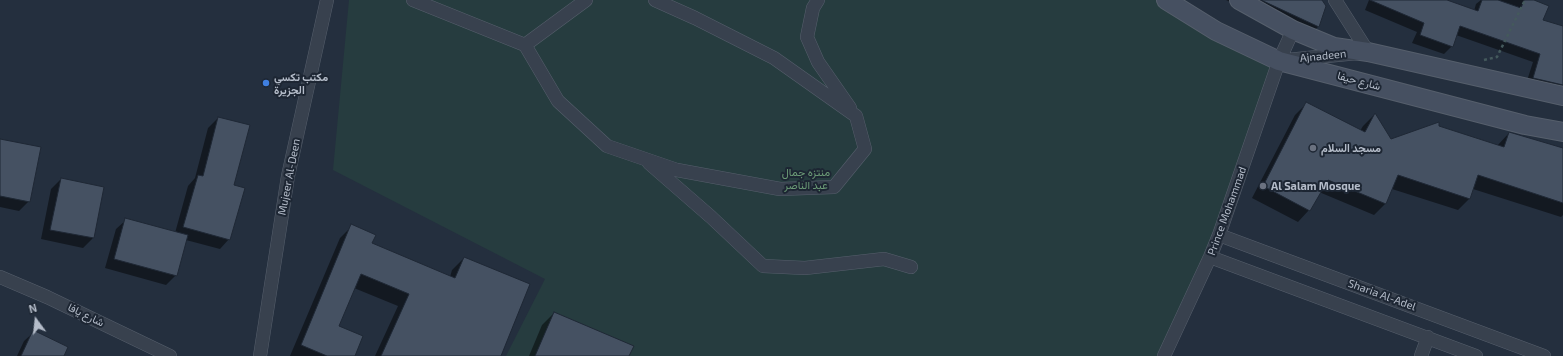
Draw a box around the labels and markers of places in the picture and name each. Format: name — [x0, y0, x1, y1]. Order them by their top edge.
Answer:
place label: مكتب تكسي الجزيرة — [274, 70, 328, 96]
marker: مكتب تكسي الجزيرة — [261, 78, 271, 88]
place label: مسجد السلام — [1321, 141, 1381, 155]
marker: مسجد السلام — [1308, 143, 1318, 153]
place label: Al Salam Mosque — [1271, 179, 1360, 193]
marker: Al Salam Mosque — [1258, 181, 1268, 191]

